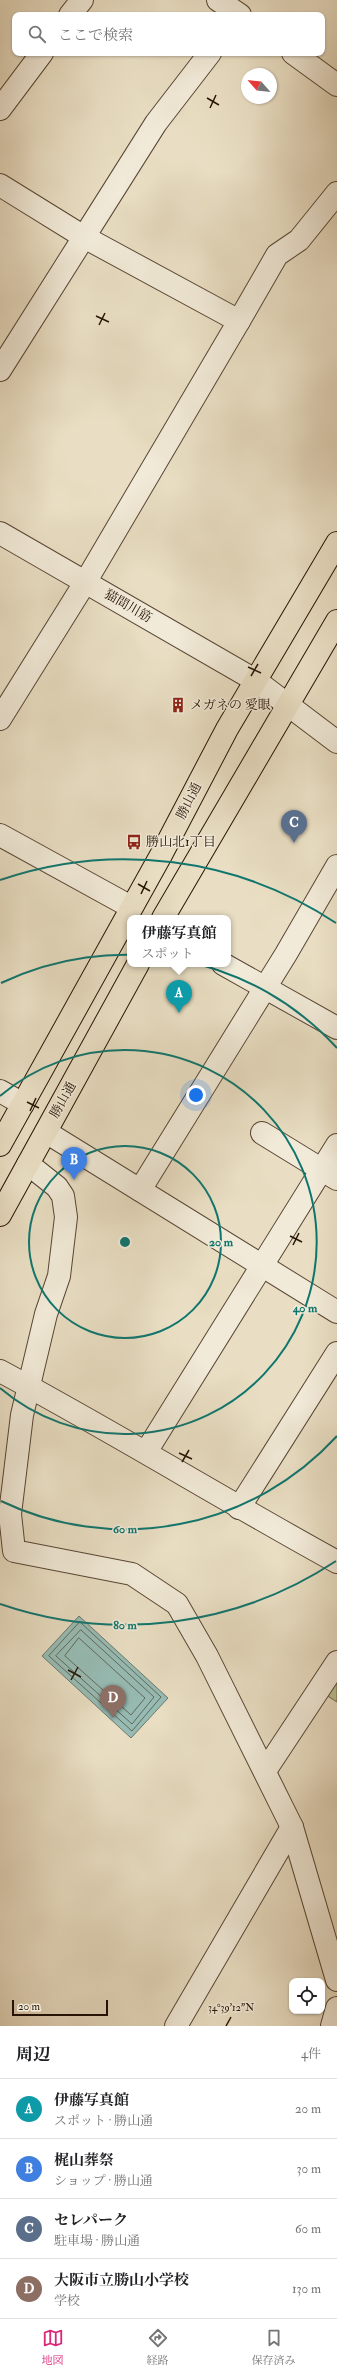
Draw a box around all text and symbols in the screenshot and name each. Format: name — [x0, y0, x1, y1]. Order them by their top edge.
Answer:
search box — [12, 12, 325, 56]
icon: search — [26, 23, 48, 45]
text: ここで検索 — [58, 26, 133, 45]
north arrow — [241, 68, 277, 104]
street label: 猫間川筋 — [101, 586, 155, 626]
building icon: メガネの 愛眼 — [169, 696, 187, 714]
place label: メガネの 愛眼 — [190, 697, 271, 713]
street label: 勝山通 — [173, 780, 205, 822]
pin: C — [281, 810, 307, 843]
bus stop icon: 勝山北1丁目 — [125, 833, 143, 851]
place label: 勝山北1丁目 — [146, 834, 216, 850]
popup — [127, 915, 231, 967]
text: 伊藤写真館 — [141, 924, 217, 943]
text: スポット — [141, 946, 194, 962]
pin: A — [166, 980, 192, 1013]
street label: 勝山通 — [47, 1079, 79, 1121]
your location — [186, 1085, 206, 1105]
pin: B — [61, 1147, 87, 1180]
centre of rings — [118, 1235, 132, 1249]
text: 20 m — [209, 1235, 234, 1250]
text: 40 m — [292, 1301, 318, 1316]
text: 60 m — [113, 1522, 138, 1537]
text: 80 m — [113, 1618, 137, 1633]
pin: D — [100, 1685, 126, 1718]
map controls — [289, 1978, 325, 2014]
button: locate — [289, 1978, 325, 2014]
scale bar — [12, 1998, 108, 2017]
text: 20 m — [18, 2000, 40, 2013]
text: 34°39'12"N — [208, 2002, 254, 2014]
text: 周辺 — [16, 2044, 50, 2065]
text: 4件 — [301, 2046, 321, 2062]
text: 伊藤写真館 — [54, 2091, 129, 2110]
text: A — [25, 2101, 33, 2117]
text: 20 m — [295, 2101, 321, 2117]
text: スポット · 勝山通 — [54, 2113, 153, 2129]
text: 梶山葬祭 — [54, 2151, 114, 2170]
text: B — [25, 2161, 33, 2177]
text: 30 m — [297, 2161, 321, 2177]
text: ショップ · 勝山通 — [54, 2173, 153, 2189]
text: セレパーク — [54, 2211, 128, 2230]
text: C — [24, 2221, 34, 2237]
text: 60 m — [295, 2221, 321, 2237]
text: 駐車場 · 勝山通 — [54, 2233, 140, 2249]
text: 大阪市立勝山小学校 — [54, 2271, 189, 2290]
text: D — [24, 2281, 34, 2297]
text: 130 m — [292, 2281, 321, 2297]
text: 学校 — [54, 2293, 80, 2309]
tab: 地図 — [42, 2327, 64, 2367]
tab: 経路 — [147, 2327, 169, 2367]
tab: 保存済み — [252, 2327, 296, 2367]

